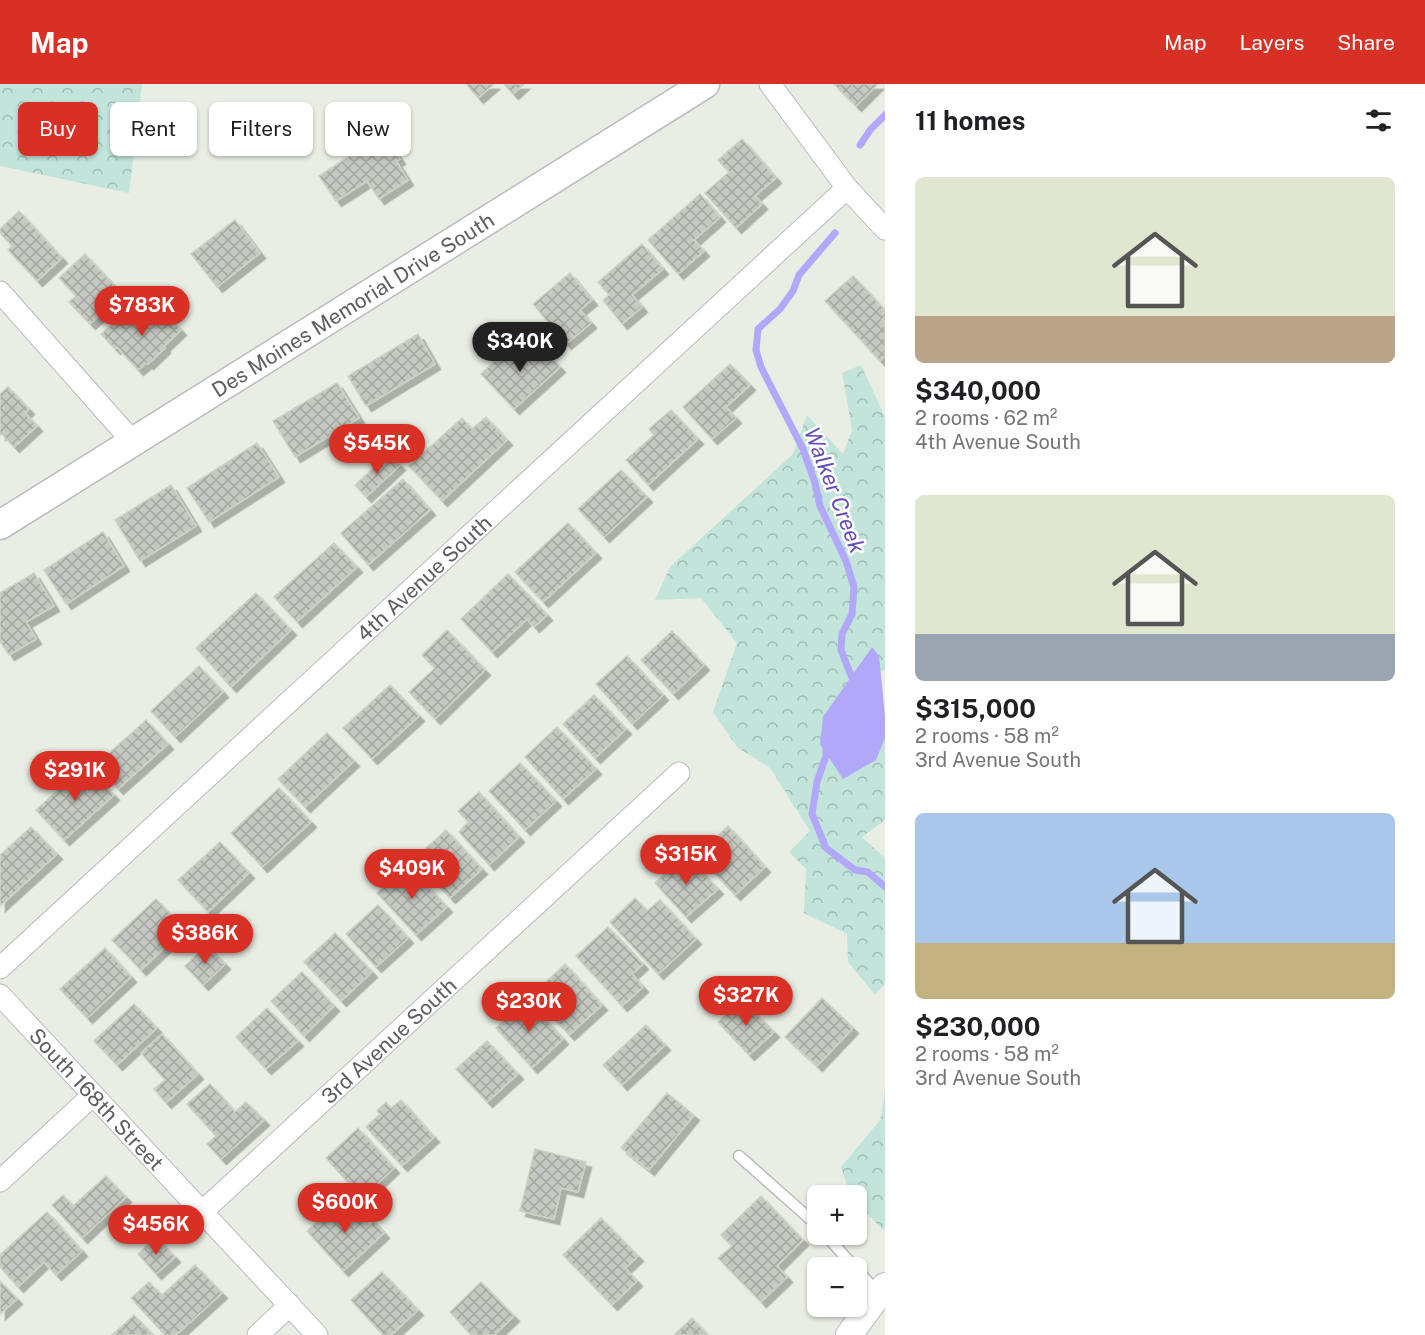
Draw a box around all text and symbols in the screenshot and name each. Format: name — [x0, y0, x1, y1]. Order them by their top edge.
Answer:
text: Map — [30, 26, 89, 59]
text: Map — [1164, 30, 1207, 55]
text: Layers — [1240, 30, 1304, 55]
text: Share — [1337, 30, 1395, 55]
chip: Buy — [18, 102, 98, 156]
chip: Rent — [110, 102, 197, 156]
chip: Filters — [209, 102, 313, 156]
chip: New — [325, 102, 411, 156]
icon: filters — [1362, 104, 1395, 137]
text: 11 homes — [915, 105, 1025, 136]
street label: Des Moines Memorial Drive South — [207, 207, 498, 402]
icon: home — [1101, 216, 1209, 324]
pin: $783K — [100, 286, 184, 337]
text: $783K — [109, 293, 175, 317]
pin: $340K — [478, 322, 562, 373]
text: $340K — [486, 329, 554, 353]
text: $340,000 — [915, 375, 1041, 406]
text: 2 rooms · 62 m² — [915, 406, 1057, 430]
water label: Walker Creek — [799, 423, 871, 557]
pin: $545K — [335, 424, 419, 475]
text: 4th Avenue South — [915, 430, 1081, 454]
text: $545K — [343, 431, 411, 455]
street label: 4th Avenue South — [351, 510, 496, 646]
icon: home — [1101, 534, 1209, 642]
text: $315,000 — [915, 693, 1036, 724]
text: 2 rooms · 58 m² — [915, 724, 1059, 748]
text: 3rd Avenue South — [915, 748, 1081, 772]
pin: $291K — [33, 751, 117, 802]
text: $291K — [44, 758, 106, 782]
pin: $315K — [644, 835, 728, 886]
text: $315K — [654, 842, 718, 866]
pin: $409K — [370, 849, 454, 900]
icon: home — [1101, 852, 1209, 960]
text: $409K — [378, 856, 446, 880]
pin: $386K — [163, 914, 247, 965]
text: $386K — [171, 921, 239, 945]
street label: 3rd Avenue South — [316, 972, 461, 1109]
pin: $327K — [704, 976, 788, 1027]
pin: $230K — [487, 982, 571, 1033]
text: $327K — [713, 983, 779, 1007]
text: $230K — [496, 989, 562, 1013]
text: $230,000 — [915, 1011, 1040, 1042]
street label: South 168th Street — [24, 1023, 169, 1175]
text: 2 rooms · 58 m² — [915, 1042, 1059, 1066]
text: 3rd Avenue South — [915, 1066, 1081, 1090]
pin: $600K — [303, 1183, 387, 1234]
map controls — [807, 1185, 867, 1317]
button: + — [807, 1185, 867, 1245]
text: $600K — [312, 1190, 378, 1214]
pin: $456K — [114, 1205, 198, 1256]
text: $456K — [122, 1212, 190, 1236]
button: − — [807, 1257, 867, 1317]

